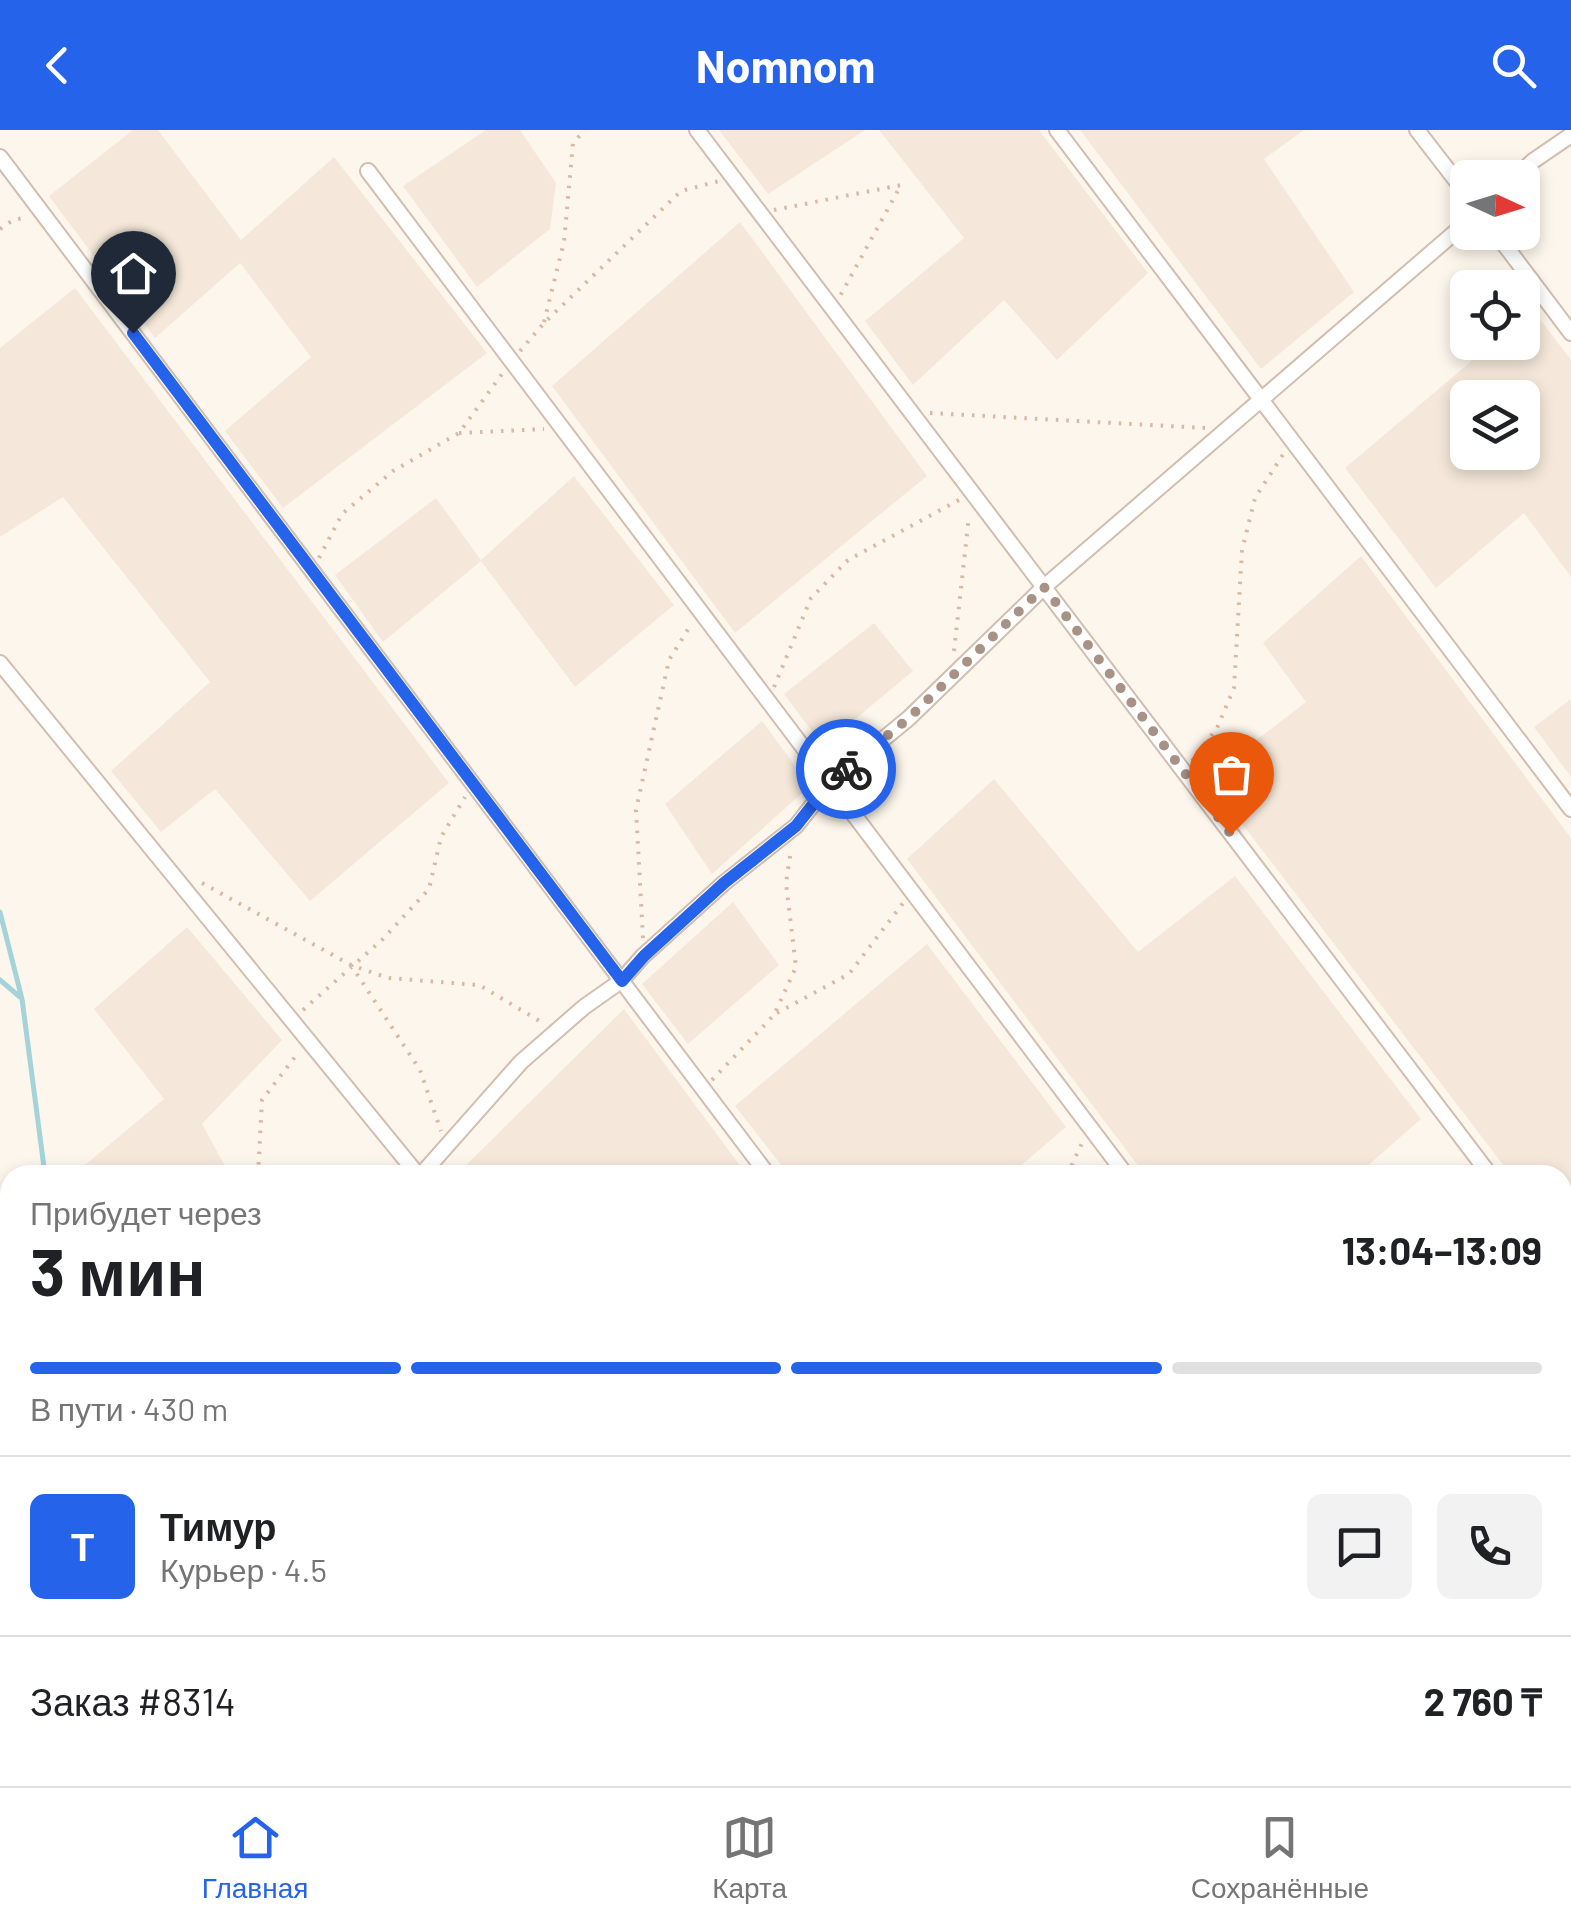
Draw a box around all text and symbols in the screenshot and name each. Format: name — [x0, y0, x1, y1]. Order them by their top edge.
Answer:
icon: back — [30, 38, 85, 93]
text: Nomnom — [696, 38, 875, 92]
icon: search — [1486, 38, 1541, 93]
north arrow — [1450, 160, 1540, 250]
map controls — [1450, 160, 1540, 470]
pin — [91, 231, 176, 334]
icon: home — [106, 246, 161, 301]
button: locate — [1450, 270, 1540, 360]
button: layers — [1450, 380, 1540, 470]
courier — [796, 719, 896, 819]
pin — [1189, 732, 1274, 835]
icon: bike — [819, 742, 874, 797]
icon: bag — [1204, 747, 1259, 802]
text: Прибудет через — [30, 1193, 262, 1231]
text: 13:04–13:09 — [1342, 1227, 1542, 1273]
text: 3 мин — [30, 1231, 205, 1309]
text: В пути · 430 m — [30, 1389, 228, 1427]
button: chat — [1307, 1494, 1412, 1599]
button: phone — [1437, 1494, 1542, 1599]
text: Тимур — [160, 1503, 277, 1549]
text: Т — [71, 1523, 94, 1569]
text: Курьер · 4.5 — [160, 1550, 327, 1588]
text: Заказ #8314 — [30, 1678, 236, 1724]
text: 2 760 ₸ — [1424, 1678, 1542, 1724]
tab: Главная — [202, 1810, 308, 1905]
tab: Карта — [712, 1810, 787, 1905]
tab: Сохранённые — [1191, 1810, 1369, 1905]

